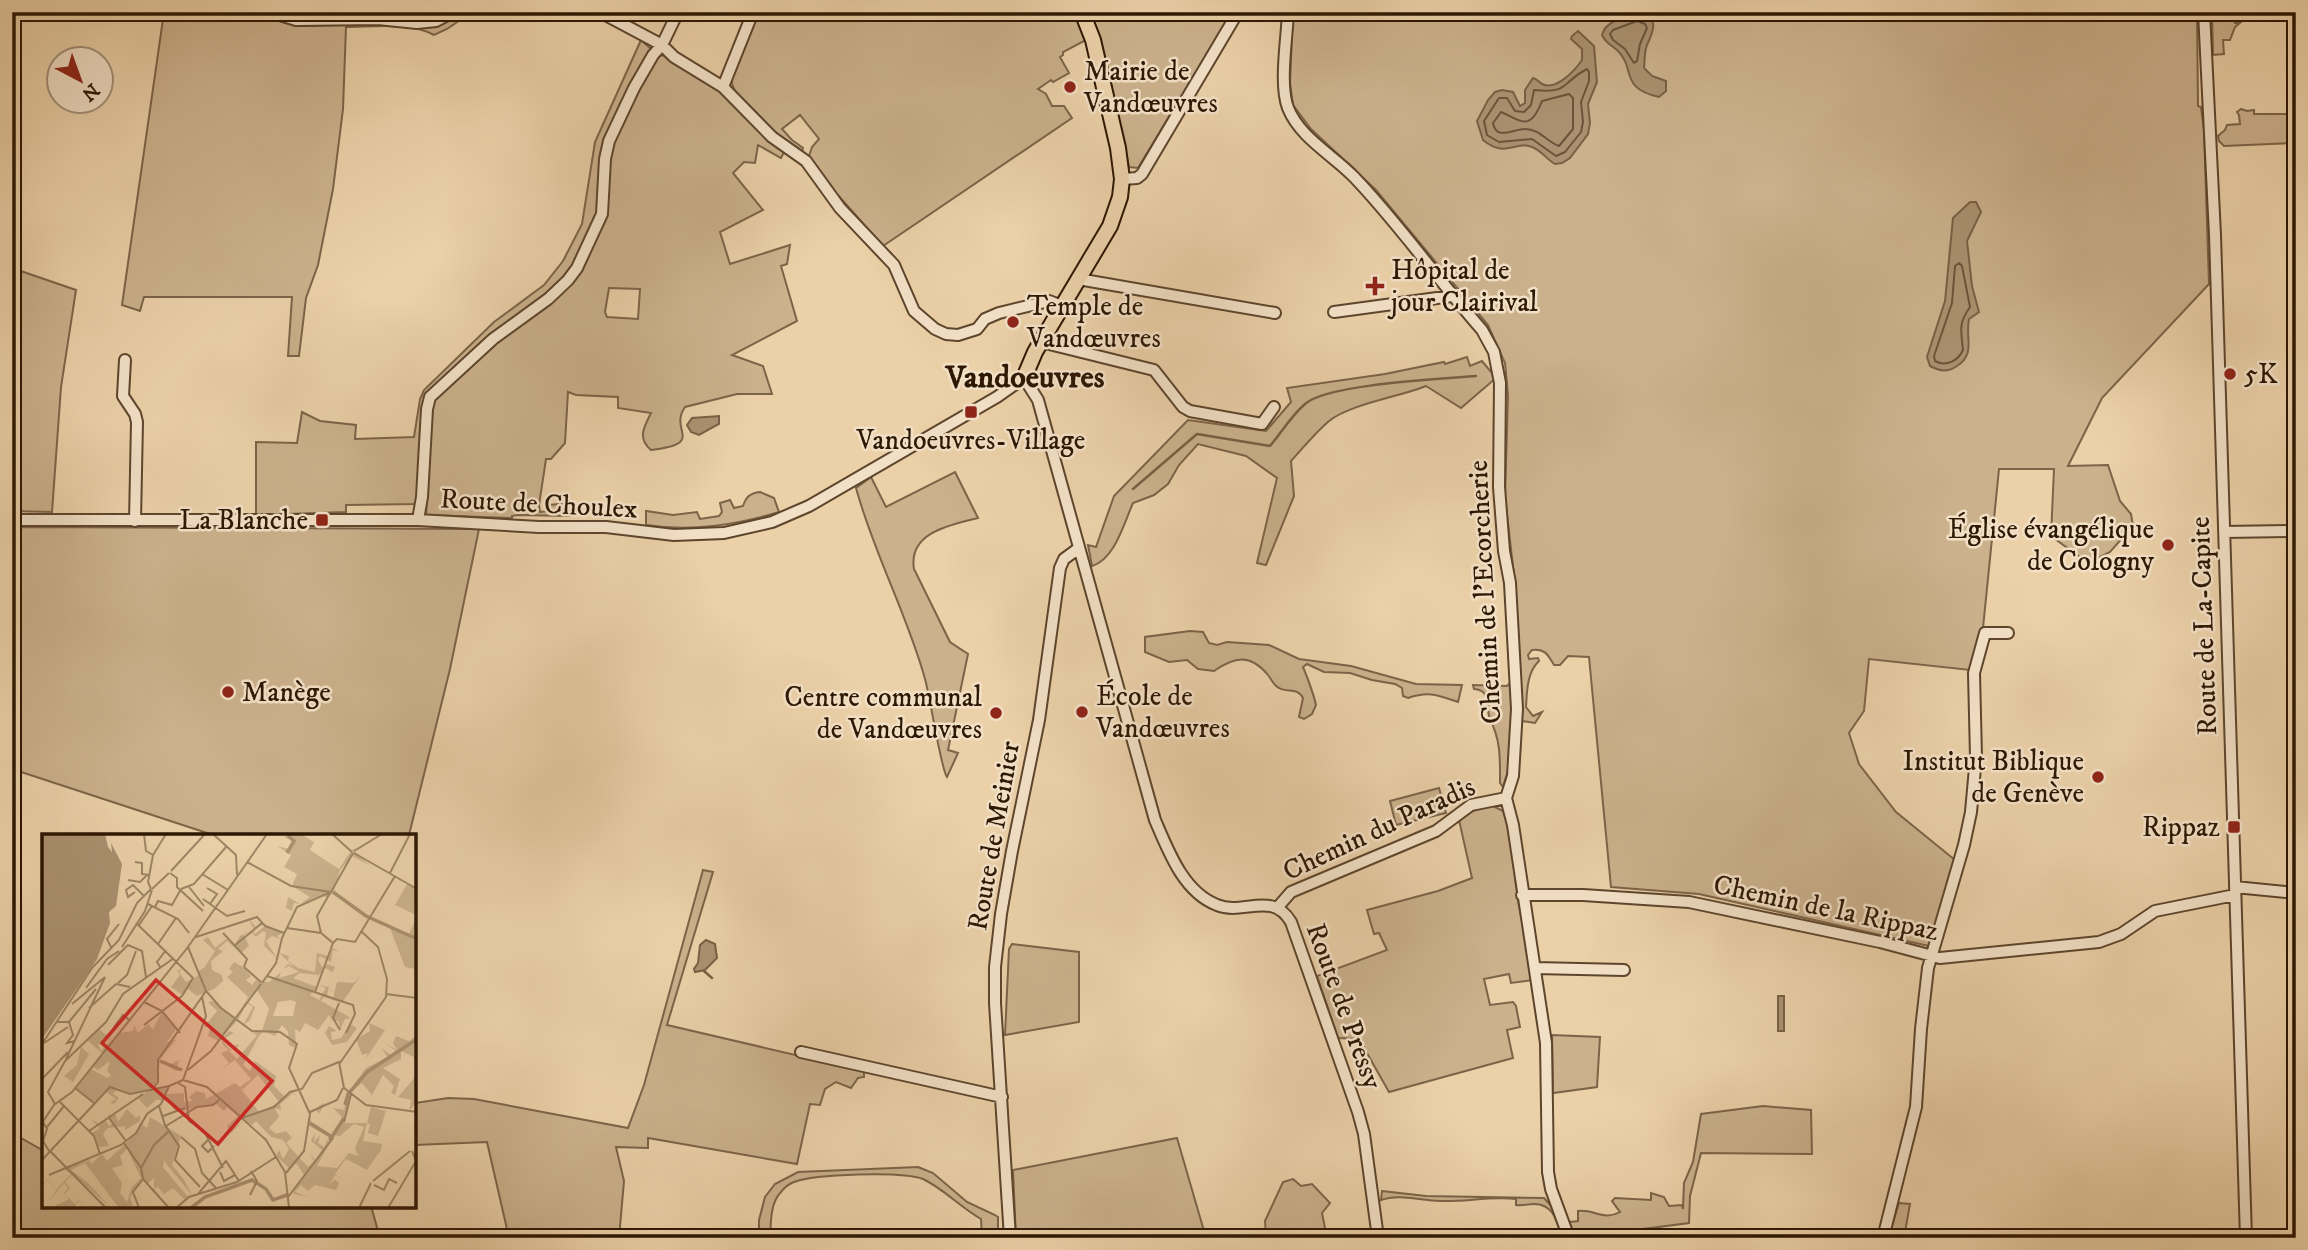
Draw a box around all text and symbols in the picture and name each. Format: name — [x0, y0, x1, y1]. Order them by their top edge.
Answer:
north arrow — [46, 46, 116, 116]
place label: Mairie de Vandœuvres — [1083, 54, 1218, 121]
text: N — [76, 78, 104, 106]
marker: Mairie de Vandœuvres — [1062, 79, 1078, 95]
place label: Hôpital de jour Clairival — [1387, 253, 1538, 320]
marker: Hôpital de jour Clairival — [1365, 276, 1385, 296]
place label: Temple de Vandœuvres — [1026, 289, 1161, 356]
marker: Temple de Vandœuvres — [1005, 314, 1021, 330]
place label: 5K — [2244, 357, 2278, 392]
district label: Vandoeuvres — [944, 358, 1105, 398]
marker: 5K — [2222, 366, 2238, 382]
marker: Vandoeuvres-Village — [963, 404, 979, 420]
place label: Vandoeuvres-Village — [856, 423, 1085, 458]
street label: Chemin de l'Ecorcherie — [1461, 459, 1509, 725]
street label: Route de Choulex — [439, 481, 639, 527]
place label: La Blanche — [179, 503, 308, 538]
marker: La Blanche — [314, 512, 330, 528]
place label: Église évangélique de Cologny — [1948, 512, 2155, 579]
street label: Route de La-Capite — [2183, 516, 2225, 736]
marker: Église évangélique de Cologny — [2160, 537, 2176, 553]
place label: Manège — [242, 675, 331, 710]
place label: École de Vandœuvres — [1095, 679, 1230, 746]
place label: Centre communal de Vandœuvres — [784, 680, 983, 747]
marker: Manège — [220, 684, 236, 700]
marker: École de Vandœuvres — [1074, 704, 1090, 720]
marker: Centre communal de Vandœuvres — [988, 705, 1004, 721]
street label: Route de Meinier — [960, 738, 1028, 933]
place label: Institut Biblique de Genève — [1903, 744, 2084, 811]
street label: Chemin du Paradis — [1277, 769, 1481, 889]
marker: Institut Biblique de Genève — [2090, 769, 2106, 785]
place label: Rippaz — [2142, 810, 2220, 845]
marker: Rippaz — [2226, 819, 2242, 835]
inset map — [42, 834, 416, 1208]
street label: Chemin de la Rippaz — [1710, 867, 1942, 949]
street label: Route de Pressy — [1298, 918, 1390, 1094]

